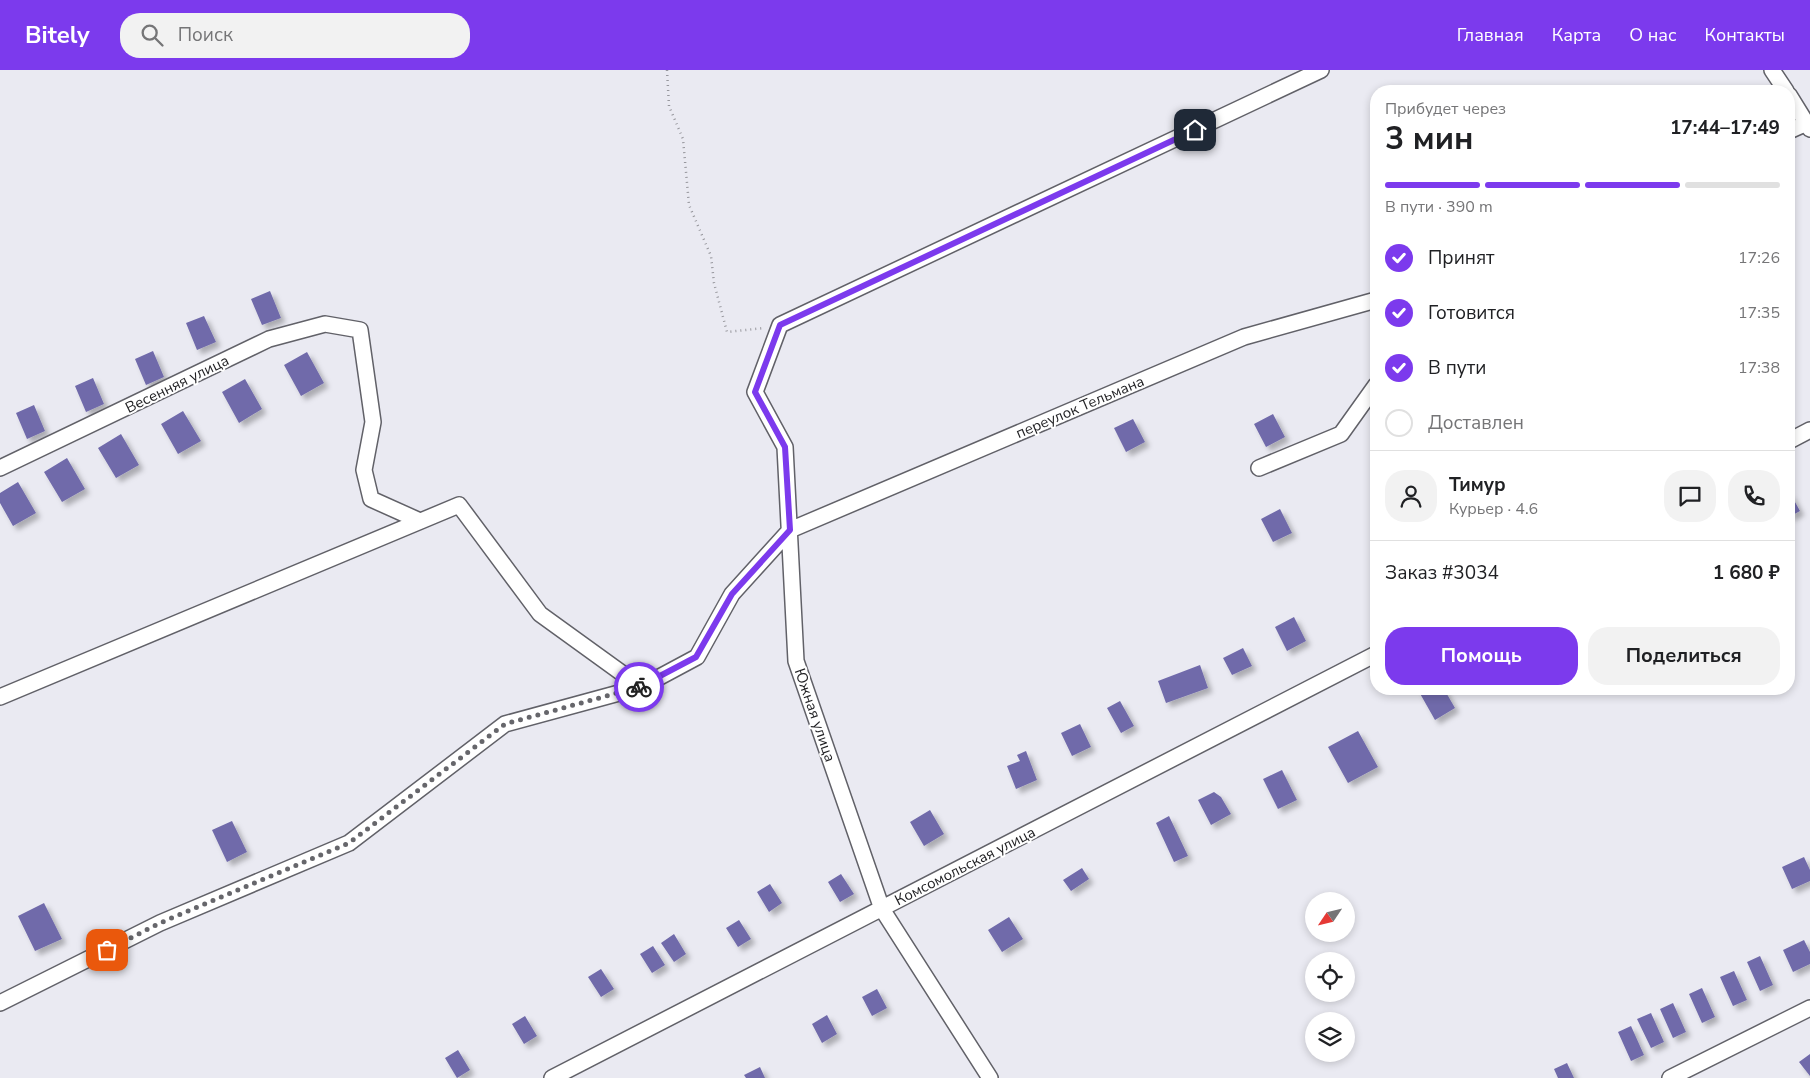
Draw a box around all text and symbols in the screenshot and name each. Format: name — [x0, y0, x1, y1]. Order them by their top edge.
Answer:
search box — [120, 13, 470, 58]
text: Bitely — [25, 19, 90, 51]
icon: search — [138, 21, 166, 49]
text: Поиск — [178, 22, 233, 48]
text: Главная — [1457, 23, 1524, 47]
text: Карта — [1552, 23, 1601, 47]
text: О нас — [1629, 23, 1677, 47]
text: Контакты — [1705, 23, 1785, 47]
text: Прибудет через — [1385, 98, 1506, 120]
pin — [1174, 109, 1216, 151]
text: 17:44–17:49 — [1670, 115, 1780, 141]
icon: home — [1181, 116, 1209, 144]
text: 3 мин — [1385, 117, 1474, 160]
text: В пути · 390 m — [1385, 196, 1493, 218]
icon: check — [1385, 244, 1413, 272]
text: Принят — [1428, 245, 1495, 271]
text: 17:26 — [1738, 247, 1780, 269]
icon: check — [1385, 299, 1413, 327]
text: Готовится — [1428, 300, 1515, 326]
text: 17:35 — [1738, 302, 1780, 324]
street label: Весенняя улица — [122, 350, 232, 418]
icon: check — [1385, 354, 1413, 382]
text: В пути — [1428, 355, 1486, 381]
text: 17:38 — [1738, 357, 1780, 379]
street label: переулок Тельмана — [1013, 371, 1147, 443]
text: Доставлен — [1428, 410, 1524, 436]
button: person — [1385, 470, 1437, 522]
button: chat — [1664, 470, 1716, 522]
button: phone — [1728, 470, 1780, 522]
text: Тимур — [1449, 472, 1506, 498]
text: Курьер · 4.6 — [1449, 498, 1538, 520]
text: Заказ #3034 — [1385, 560, 1499, 586]
text: 1 680 ₽ — [1713, 560, 1780, 586]
button: Помощь — [1385, 627, 1578, 685]
button: Поделиться — [1588, 627, 1780, 685]
courier — [614, 662, 664, 712]
street label: Южная улица — [790, 666, 840, 764]
icon: bike — [625, 673, 653, 701]
street label: Комсомольская улица — [891, 822, 1039, 910]
north arrow — [1305, 892, 1355, 942]
map controls — [1305, 892, 1355, 1062]
pin — [86, 929, 128, 971]
icon: bag — [93, 936, 121, 964]
button: locate — [1305, 952, 1355, 1002]
button: layers — [1305, 1012, 1355, 1062]

